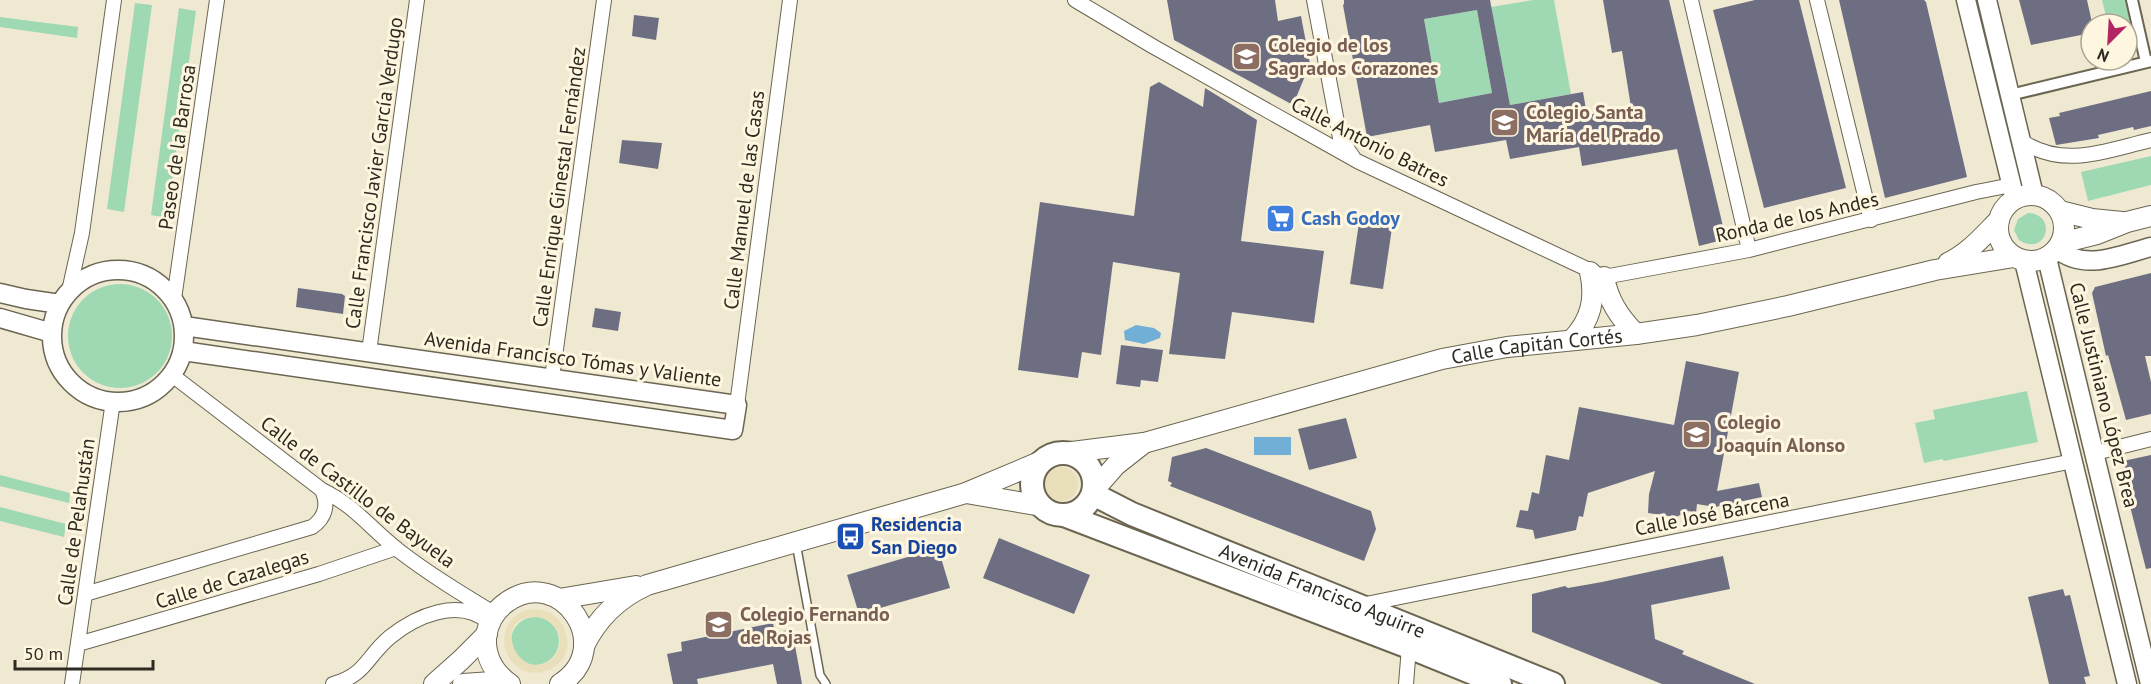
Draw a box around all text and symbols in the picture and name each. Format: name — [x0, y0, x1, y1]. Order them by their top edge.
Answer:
north arrow — [2079, 12, 2139, 72]
street label: Calle Francisco Javier García Verdugo — [339, 15, 409, 331]
place label: Colegio de los Sagrados Corazones — [1268, 32, 1438, 81]
school or university icon: Colegio de los Sagrados Corazones — [1231, 40, 1263, 72]
text: N — [2094, 44, 2112, 67]
street label: Calle Enrique Ginestal Fernández — [526, 45, 592, 329]
street label: Paseo de la Barrosa — [153, 63, 201, 231]
street label: Calle Manuel de las Casas — [718, 89, 770, 311]
street label: Calle Antonio Batres — [1287, 91, 1453, 193]
place label: Colegio Santa María del Prado — [1526, 99, 1661, 148]
school or university icon: Colegio Santa María del Prado — [1489, 107, 1521, 139]
street label: Ronda de los Andes — [1713, 186, 1881, 248]
supermarket icon: Cash Godoy — [1264, 202, 1296, 234]
place label: Cash Godoy — [1301, 205, 1400, 231]
street label: Calle Justiniano López Brea — [2063, 280, 2145, 510]
street label: Calle Capitán Cortés — [1449, 322, 1624, 370]
street label: Avenida Francisco Tómas y Valiente — [423, 325, 723, 393]
place label: Colegio Joaquín Alonso — [1716, 409, 1845, 458]
street label: Calle de Castillo de Bayuela — [255, 410, 461, 574]
school or university icon: Colegio Joaquín Alonso — [1680, 418, 1712, 450]
street label: Calle de Pelahustán — [51, 437, 101, 607]
street label: Calle José Bárcena — [1633, 486, 1791, 542]
place label: Residencia San Diego — [871, 511, 962, 560]
bus stop icon: Residencia San Diego — [834, 520, 866, 552]
street label: Avenida Francisco Aguirre — [1215, 538, 1429, 644]
street label: Calle de Cazalegas — [152, 543, 312, 615]
place label: Colegio Fernando de Rojas — [740, 601, 890, 650]
school or university icon: Colegio Fernando de Rojas — [703, 609, 735, 641]
scale bar — [15, 633, 153, 671]
text: 50 m — [24, 642, 63, 665]

